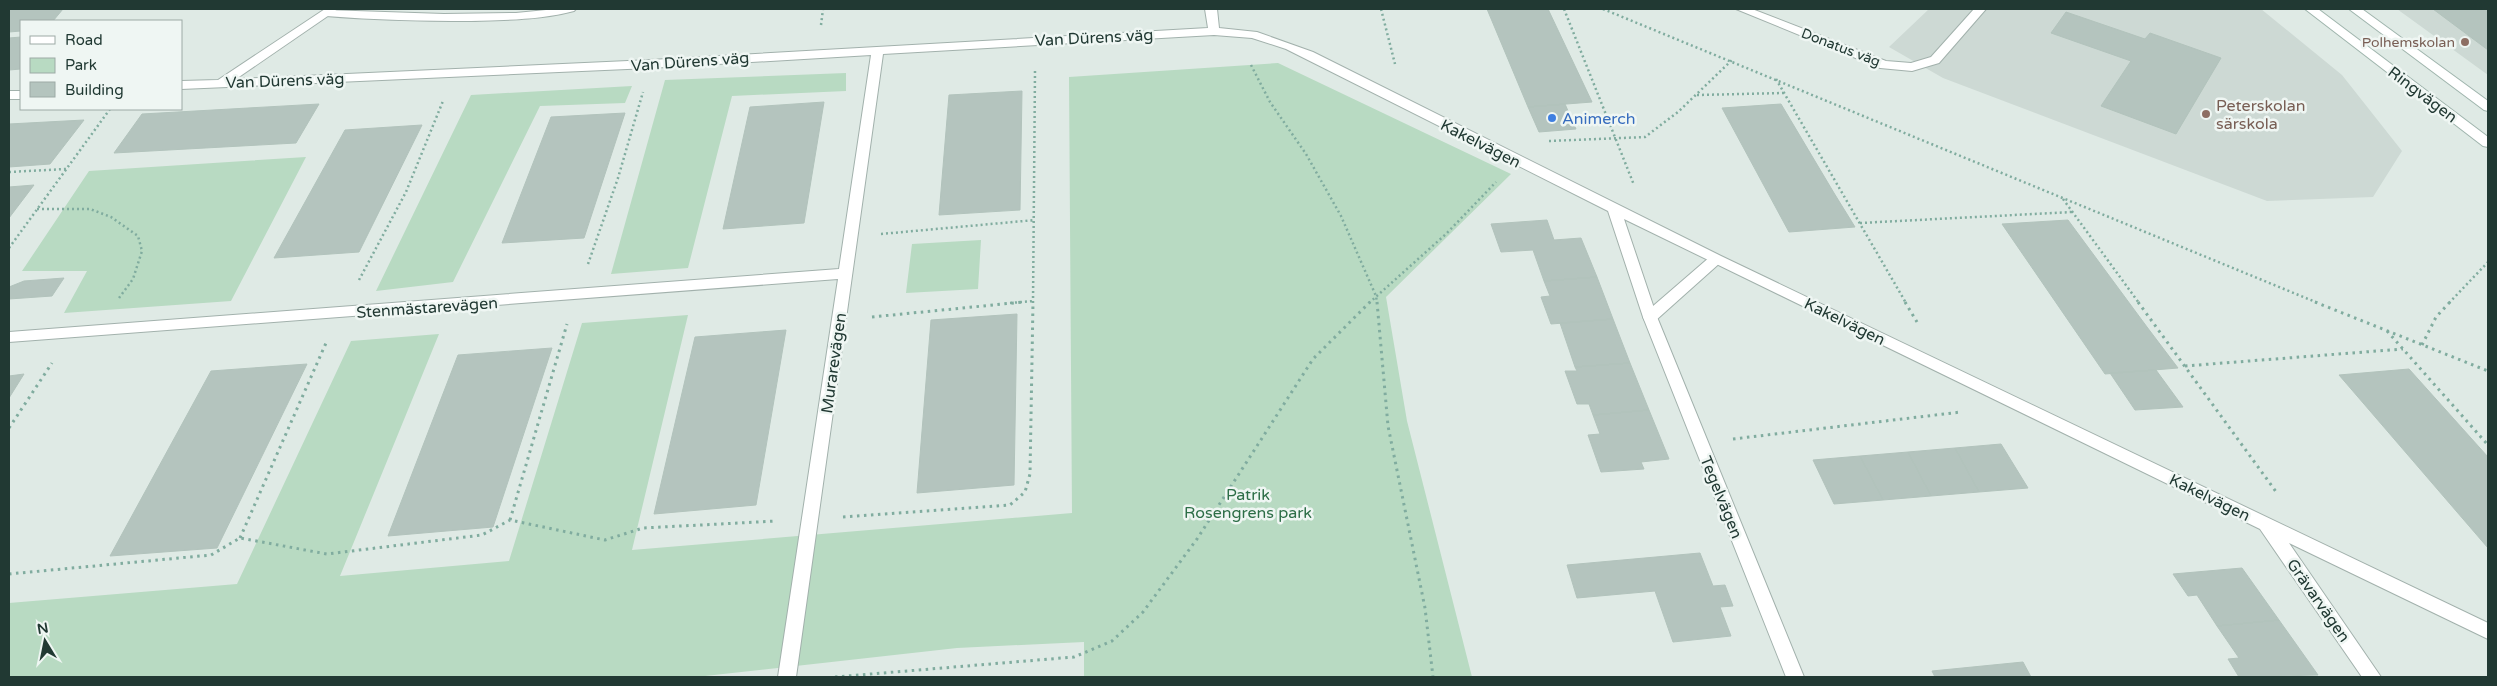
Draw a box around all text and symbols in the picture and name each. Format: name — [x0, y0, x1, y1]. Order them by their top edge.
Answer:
legend — [20, 20, 182, 110]
street label: Van Dürens väg — [1034, 25, 1154, 51]
street label: Donatus väg — [1799, 25, 1883, 70]
text: Road — [65, 31, 103, 49]
place label: Polhemskolan — [2362, 34, 2455, 51]
marker: Polhemskolan — [2459, 36, 2471, 48]
street label: Van Dürens väg — [630, 48, 750, 76]
text: Park — [65, 56, 97, 74]
street label: Ringvägen — [2384, 62, 2461, 127]
street label: Van Dürens väg — [225, 69, 345, 93]
text: Building — [65, 81, 124, 99]
place label: Peterskolan särskola — [2216, 96, 2305, 134]
marker: Peterskolan särskola — [2200, 108, 2212, 120]
place label: Animerch — [1562, 109, 1635, 129]
marker: Animerch — [1546, 112, 1558, 124]
street label: Kakelvägen — [1437, 115, 1524, 173]
street label: Stenmästarevägen — [356, 293, 499, 323]
street label: Kakelvägen — [1801, 294, 1888, 350]
street label: Murarevägen — [817, 312, 851, 415]
street label: Tegelvägen — [1695, 453, 1747, 542]
street label: Kakelvägen — [2166, 470, 2253, 526]
park label: Patrik Rosengrens park — [1184, 485, 1312, 523]
street label: Grävarvägen — [2282, 555, 2354, 646]
north arrow — [20, 616, 70, 666]
text: N — [36, 619, 50, 638]

